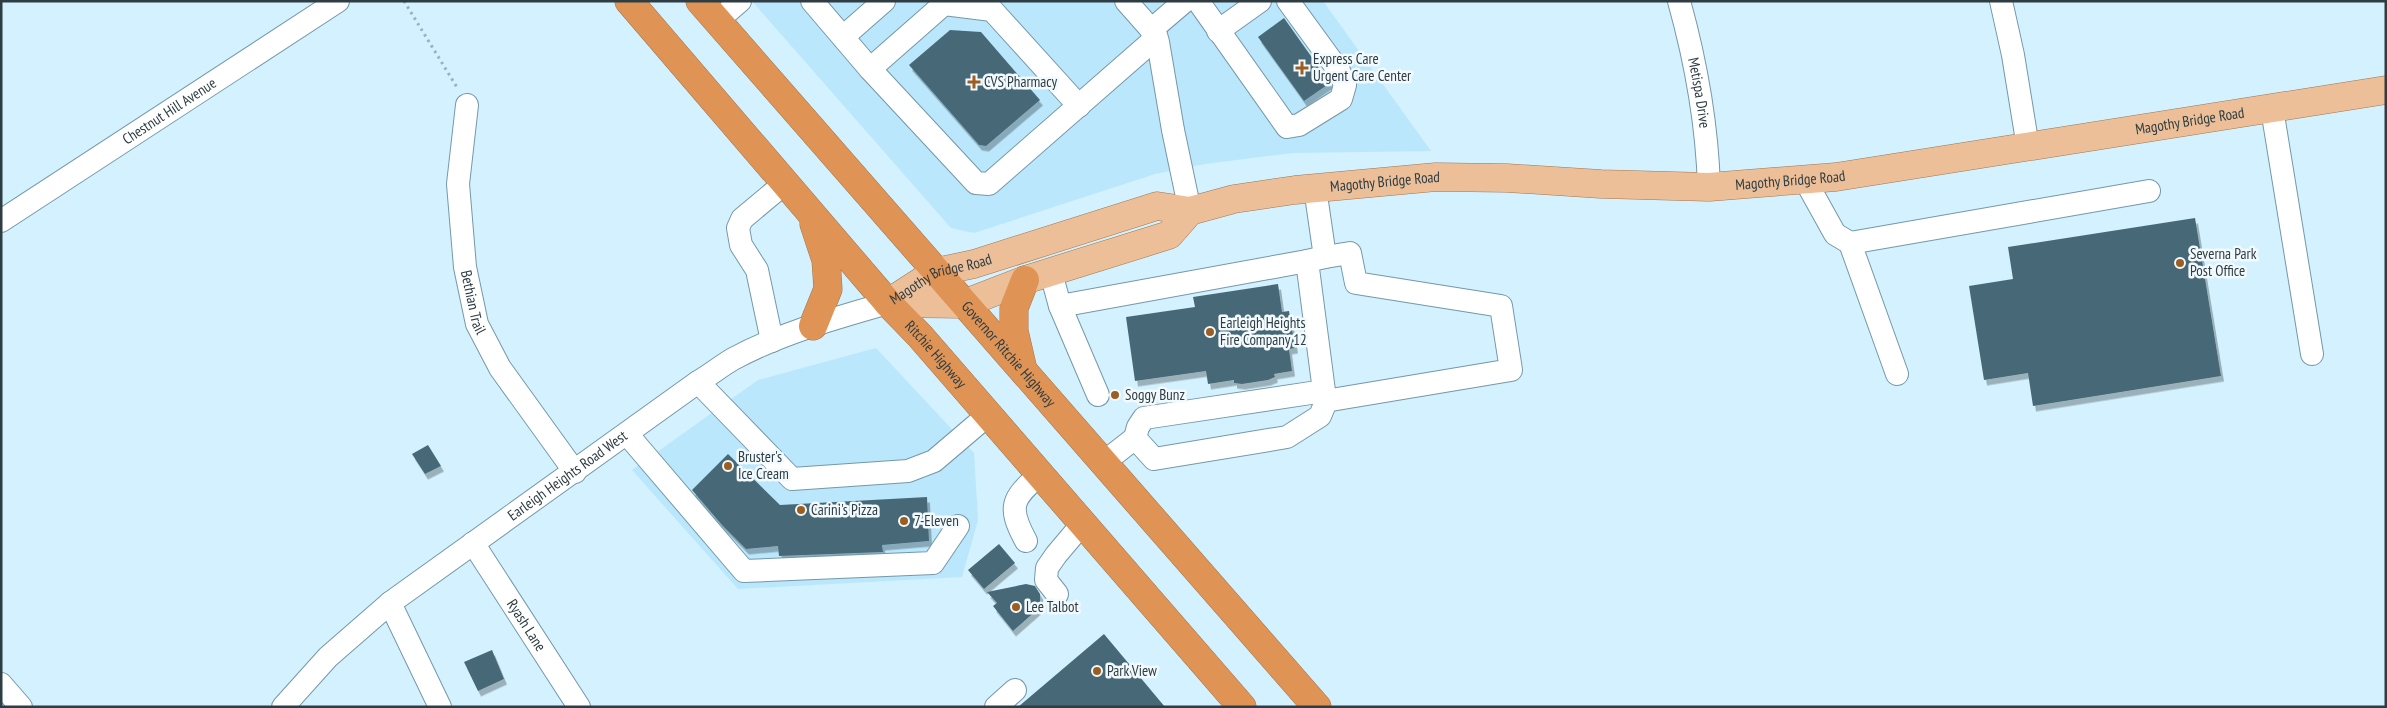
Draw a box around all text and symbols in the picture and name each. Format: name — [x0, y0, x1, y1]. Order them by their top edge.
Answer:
place label: Express Care Urgent Care Center — [1313, 49, 1412, 85]
street label: Metispa Drive — [1684, 56, 1715, 129]
marker: Express Care Urgent Care Center — [1295, 61, 1309, 75]
place label: CVS Pharmacy — [984, 72, 1057, 91]
street label: Chestnut Hill Avenue — [118, 73, 220, 148]
marker: CVS Pharmacy — [968, 76, 980, 88]
street label: Magothy Bridge Road — [2134, 103, 2246, 139]
street label: Magothy Bridge Road — [1735, 166, 1847, 194]
street label: Magothy Bridge Road — [1329, 167, 1440, 196]
place label: Severna Park Post Office — [2190, 244, 2257, 280]
street label: Magothy Bridge Road — [886, 249, 994, 308]
marker: Severna Park Post Office — [2174, 257, 2186, 269]
street label: Bethian Trail — [457, 269, 491, 338]
street label: Governor Ritchie Highway — [958, 297, 1061, 411]
place label: Earleigh Heights Fire Company 12 — [1220, 313, 1307, 349]
street label: Ritchie Highway — [901, 316, 971, 392]
marker: Earleigh Heights Fire Company 12 — [1204, 326, 1216, 338]
place label: Soggy Bunz — [1125, 385, 1185, 404]
marker: Soggy Bunz — [1109, 389, 1121, 401]
street label: Earleigh Heights Road West — [504, 426, 631, 524]
place label: Bruster's Ice Cream — [738, 447, 789, 483]
marker: Bruster's Ice Cream — [722, 460, 734, 472]
place label: Carini's Pizza — [811, 500, 878, 519]
marker: Carini's Pizza — [795, 504, 807, 516]
place label: 7-Eleven — [914, 511, 959, 530]
marker: 7-Eleven — [898, 515, 910, 527]
street label: Ryash Lane — [503, 595, 550, 655]
place label: Lee Talbot — [1026, 597, 1079, 616]
marker: Lee Talbot — [1010, 601, 1022, 613]
place label: Park View — [1107, 661, 1157, 680]
marker: Park View — [1091, 665, 1103, 677]

